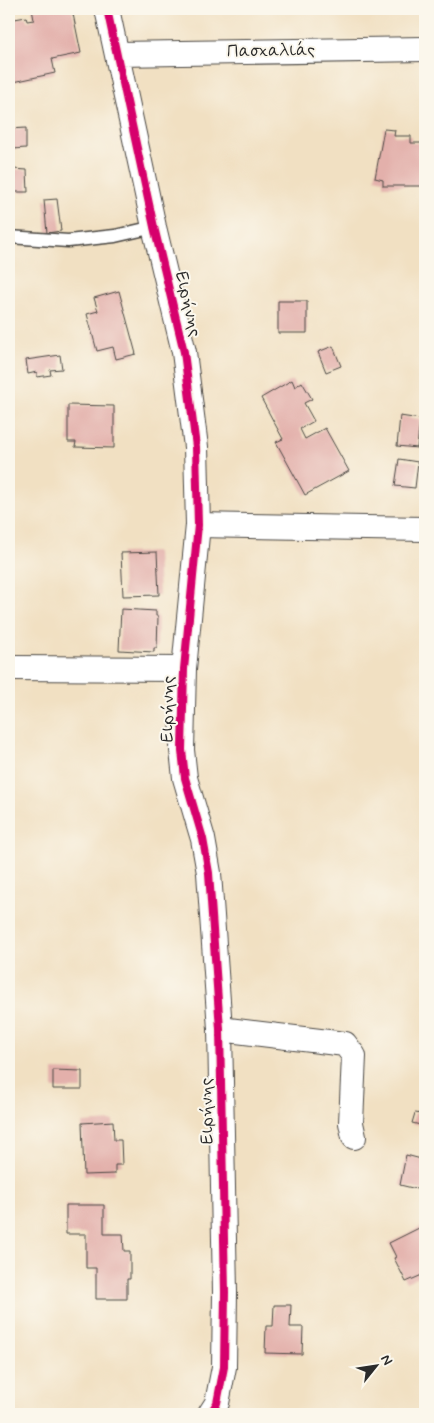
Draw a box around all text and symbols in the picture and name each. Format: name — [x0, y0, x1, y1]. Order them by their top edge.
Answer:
street label: Πασχαλιάς — [227, 38, 315, 64]
street label: Ειρήνης — [169, 269, 207, 339]
street label: Ειρήνης — [155, 675, 181, 743]
street label: Ειρήνης — [194, 1077, 220, 1145]
north arrow — [352, 1340, 402, 1390]
text: N — [376, 1351, 397, 1369]

